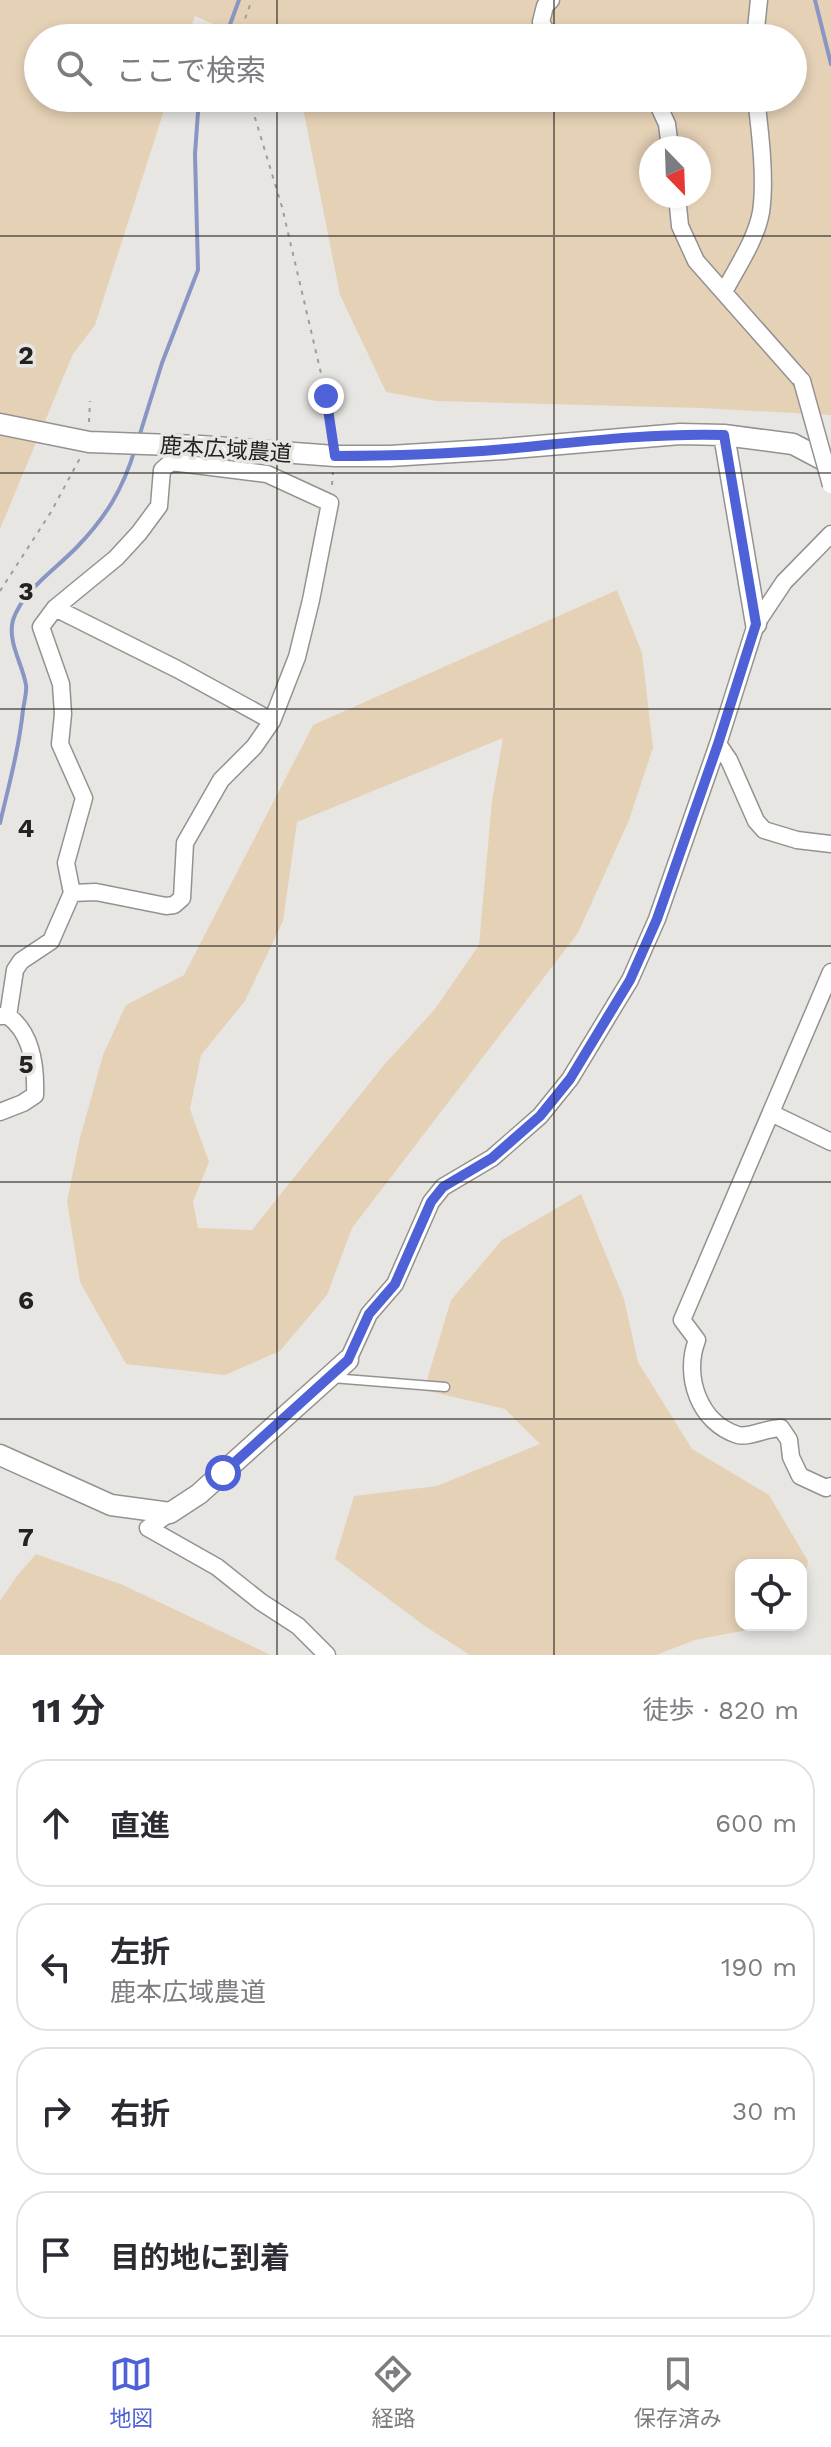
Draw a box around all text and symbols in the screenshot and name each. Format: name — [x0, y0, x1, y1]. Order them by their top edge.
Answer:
search box — [24, 24, 807, 112]
icon: search — [52, 46, 96, 90]
text: ここで検索 — [116, 53, 266, 88]
north arrow — [639, 136, 711, 208]
text: 2 — [18, 340, 34, 370]
route end — [308, 378, 344, 414]
street label: 鹿本広域農道 — [159, 432, 293, 467]
text: 3 — [18, 576, 34, 606]
text: 4 — [18, 813, 35, 843]
text: 5 — [18, 1049, 34, 1079]
text: 6 — [18, 1285, 34, 1315]
route start — [205, 1455, 241, 1491]
text: 7 — [18, 1522, 34, 1552]
map controls — [735, 1559, 807, 1631]
button: locate — [735, 1559, 807, 1631]
text: 11 分 — [32, 1690, 105, 1730]
text: 徒歩 · 820 m — [642, 1695, 799, 1725]
icon: ahead — [34, 1801, 78, 1845]
text: 直進 — [110, 1808, 170, 1843]
text: 600 m — [715, 1808, 797, 1838]
text: 左折 — [110, 1934, 170, 1969]
icon: left — [34, 1945, 78, 1989]
text: 190 m — [721, 1952, 797, 1982]
text: 鹿本広域農道 — [110, 1977, 266, 2007]
icon: right — [34, 2089, 78, 2133]
text: 右折 — [110, 2096, 170, 2131]
text: 30 m — [732, 2096, 797, 2126]
icon: arrive — [34, 2233, 78, 2277]
text: 目的地に到着 — [110, 2240, 290, 2275]
tab: 地図 — [109, 2352, 153, 2432]
tab: 経路 — [371, 2352, 416, 2432]
tab: 保存済み — [634, 2352, 722, 2432]

